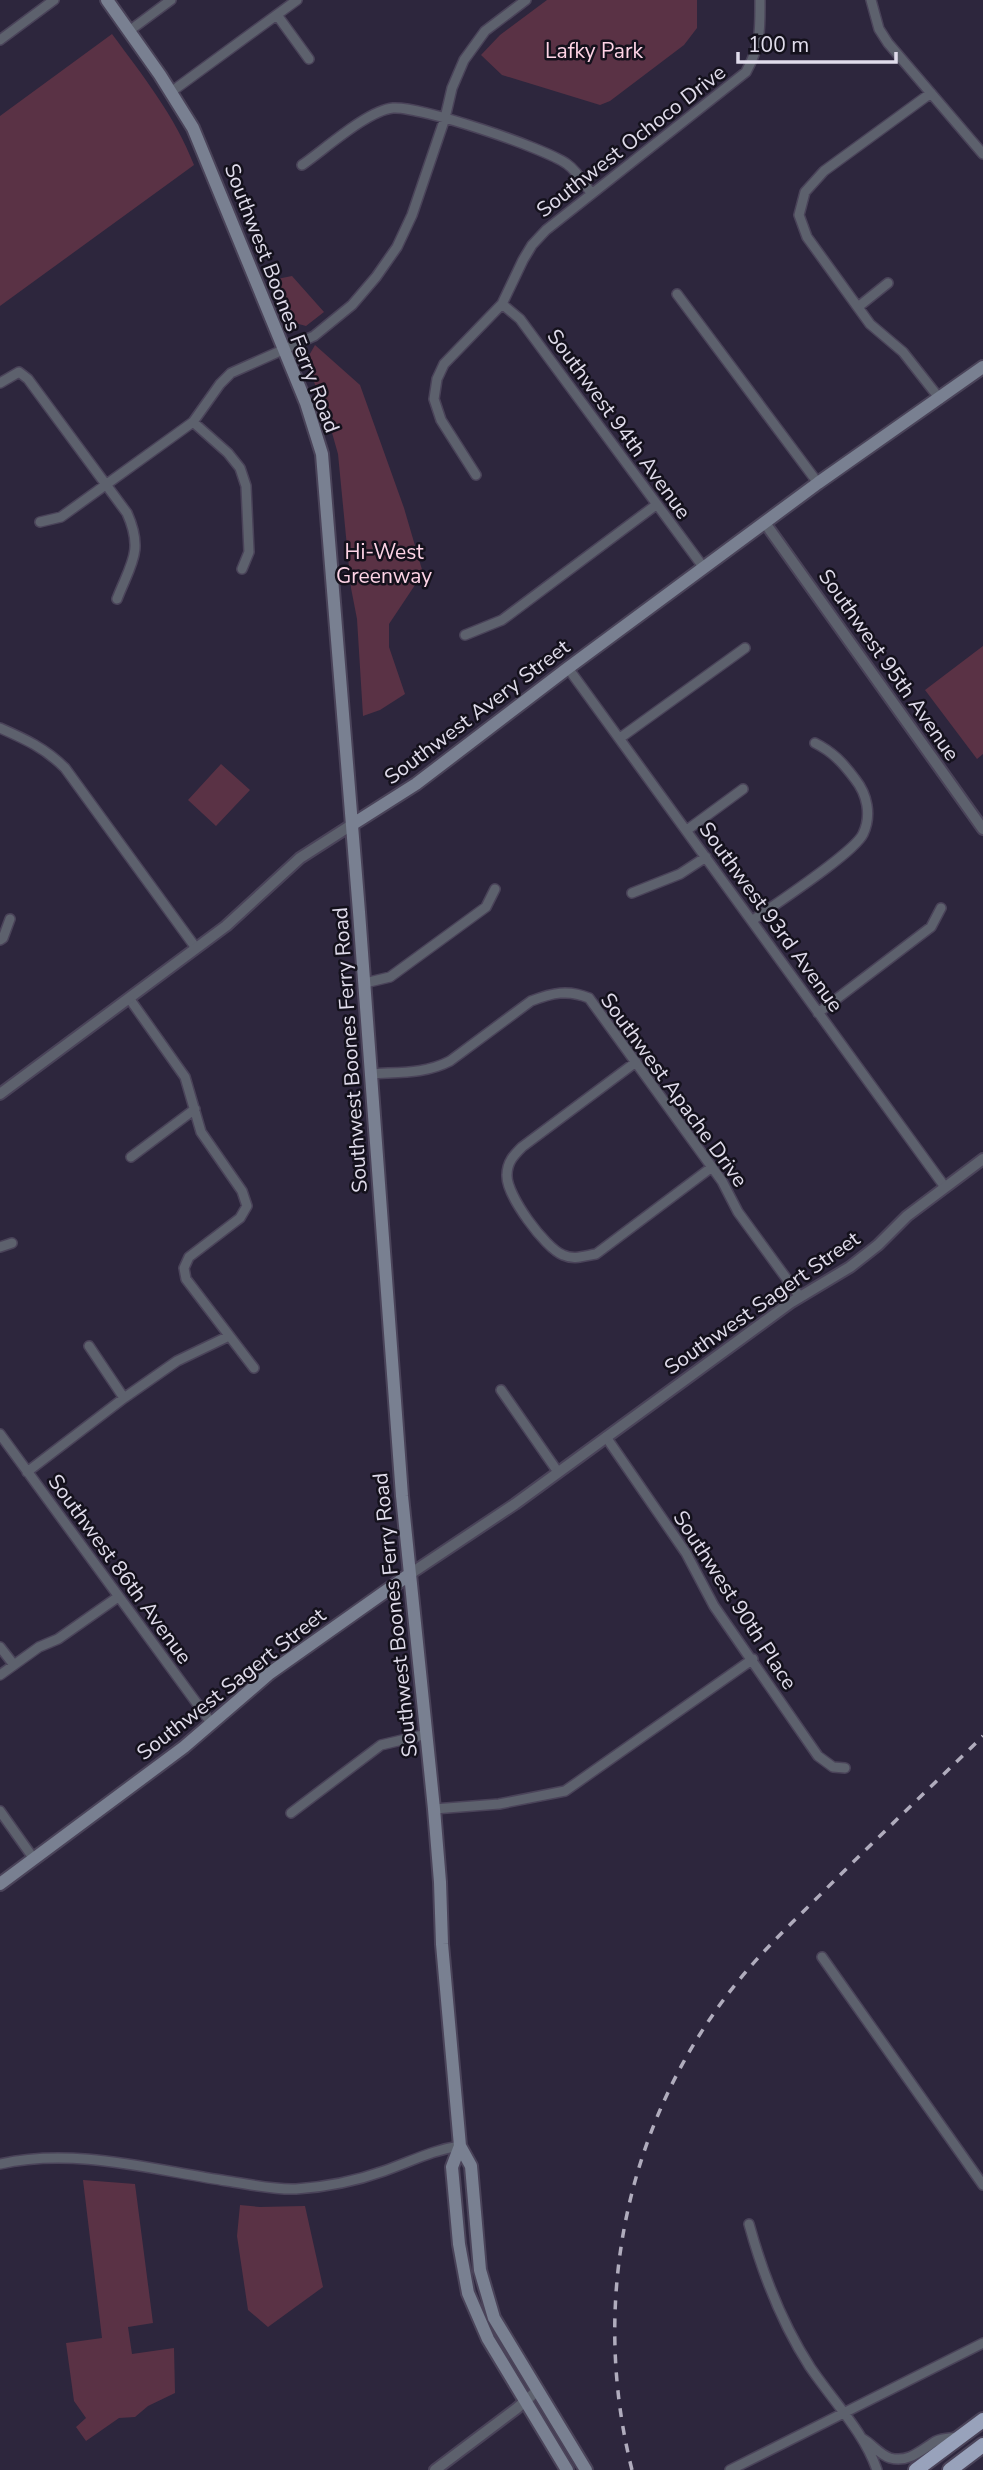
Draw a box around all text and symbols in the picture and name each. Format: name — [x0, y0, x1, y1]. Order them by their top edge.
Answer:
scale bar — [738, 21, 895, 65]
text: 100 m — [748, 31, 809, 59]
park label: Lafky Park — [545, 37, 643, 65]
street label: Southwest Ochoco Drive — [531, 58, 731, 224]
street label: Southwest Boones Ferry Road — [218, 159, 346, 437]
street label: Southwest 94th Avenue — [541, 323, 697, 525]
park label: Hi-West Greenway — [336, 538, 432, 590]
street label: Southwest 95th Avenue — [812, 563, 966, 767]
street label: Southwest Avery Street — [379, 633, 576, 791]
street label: Southwest 93rd Avenue — [692, 816, 850, 1018]
street label: Southwest Boones Ferry Road — [326, 906, 374, 1194]
street label: Southwest Apache Drive — [594, 987, 754, 1193]
street label: Southwest Sagert Street — [659, 1224, 866, 1381]
street label: Southwest 86th Avenue — [42, 1468, 198, 1670]
street label: Southwest Boones Ferry Road — [366, 1471, 424, 1759]
street label: Southwest 90th Place — [667, 1505, 803, 1695]
street label: Southwest Sagert Street — [131, 1601, 332, 1767]

